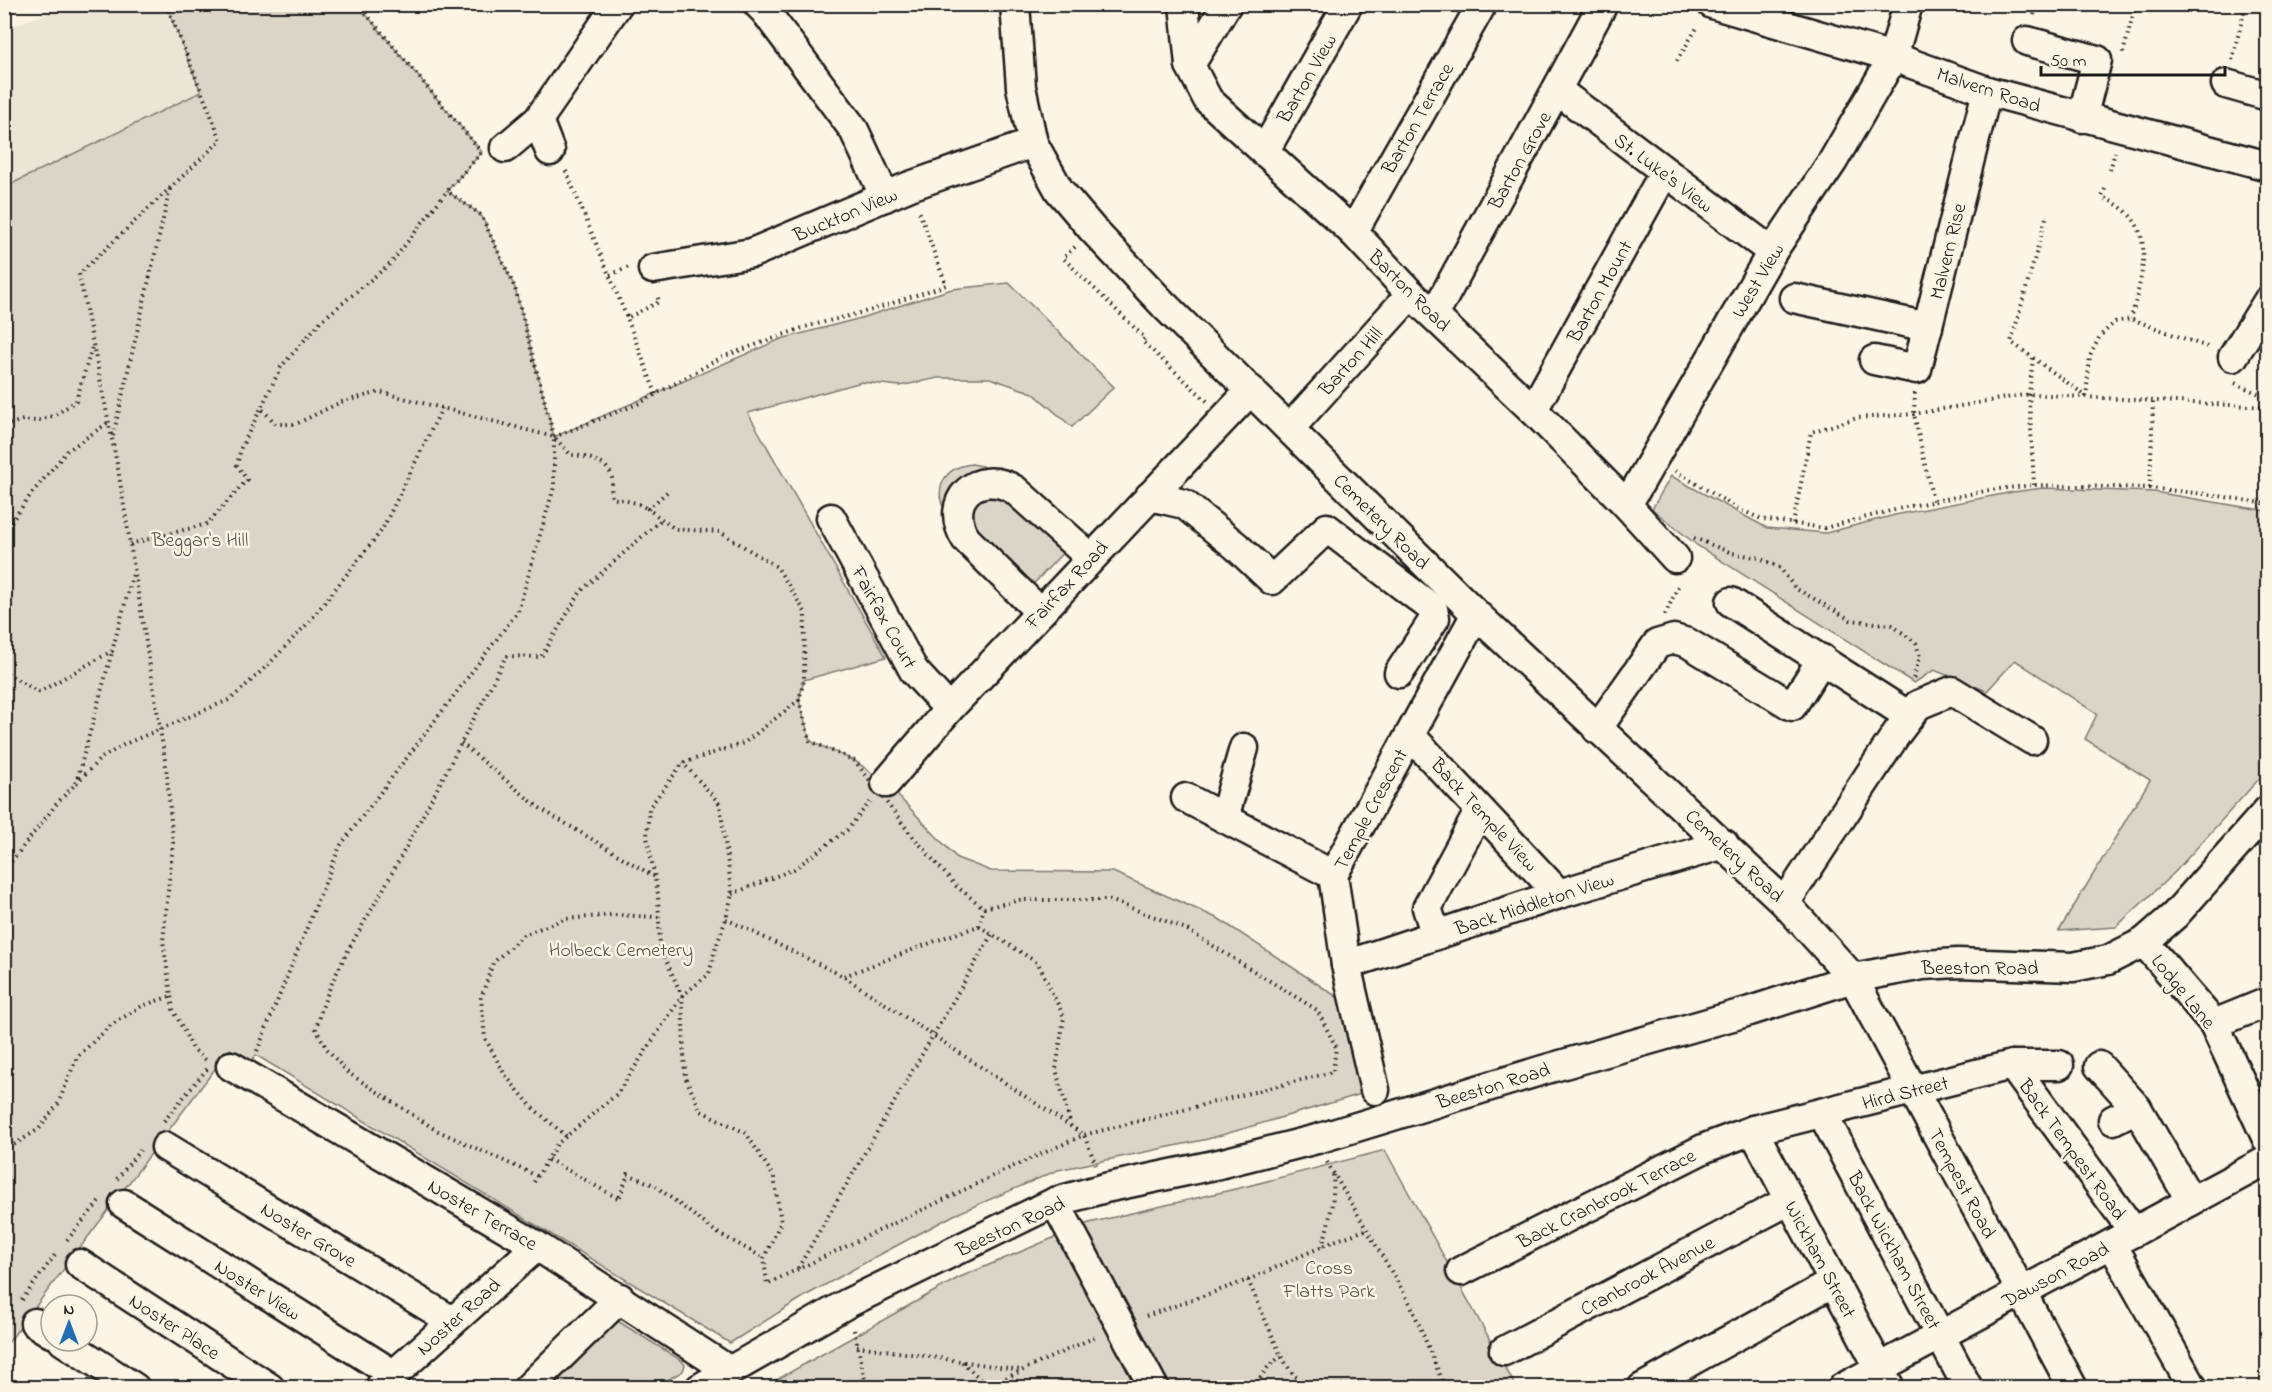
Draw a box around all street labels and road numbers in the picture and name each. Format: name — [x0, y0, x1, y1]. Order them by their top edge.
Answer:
street label: Barton View — [1270, 29, 1345, 130]
street label: Barton Terrace — [1375, 58, 1463, 181]
street label: Malvern Road — [1932, 61, 2044, 122]
street label: Barton Grove — [1482, 107, 1560, 217]
street label: St. Luke's View — [1606, 127, 1719, 221]
street label: Buckton View — [789, 181, 903, 252]
street label: Malvern Rise — [1923, 200, 1975, 303]
street label: Barton Mount — [1561, 236, 1641, 350]
street label: West View — [1725, 238, 1793, 324]
street label: Barton Road — [1360, 243, 1456, 339]
street label: Barton Hill — [1312, 322, 1391, 404]
street label: Cemetery Road — [1325, 468, 1435, 578]
street label: Fairfax Road — [1019, 535, 1116, 637]
street label: Fairfax Court — [842, 561, 923, 675]
street label: Temple Crescent — [1328, 744, 1417, 876]
street label: Back Temple View — [1422, 752, 1544, 879]
street label: Cemetery Road — [1677, 803, 1789, 910]
street label: Back Middleton View — [1451, 866, 1618, 945]
street label: Lodge Lane — [2142, 949, 2221, 1037]
street label: Beeston Road — [1920, 955, 2039, 984]
street label: Beeston Road — [1433, 1056, 1554, 1119]
street label: Hird Street — [1859, 1070, 1952, 1119]
street label: Back Tempest Road — [2009, 1073, 2132, 1227]
street label: Tempest Road — [1920, 1124, 2002, 1244]
street label: Back Cranbrook Terrace — [1512, 1143, 1701, 1258]
street label: Back Wickham Street — [1838, 1166, 1947, 1336]
street label: Noster Terrace — [421, 1173, 542, 1259]
street label: Beeston Road — [951, 1190, 1070, 1267]
street label: Noster Grove — [254, 1196, 361, 1276]
street label: Wickham Street — [1776, 1196, 1862, 1324]
street label: Cranbrook Avenue — [1576, 1230, 1721, 1325]
street label: Dawson Road — [1997, 1236, 2115, 1317]
street label: Noster View — [208, 1253, 306, 1329]
street label: Noster Road — [411, 1272, 508, 1364]
street label: Noster Place — [122, 1288, 225, 1368]

